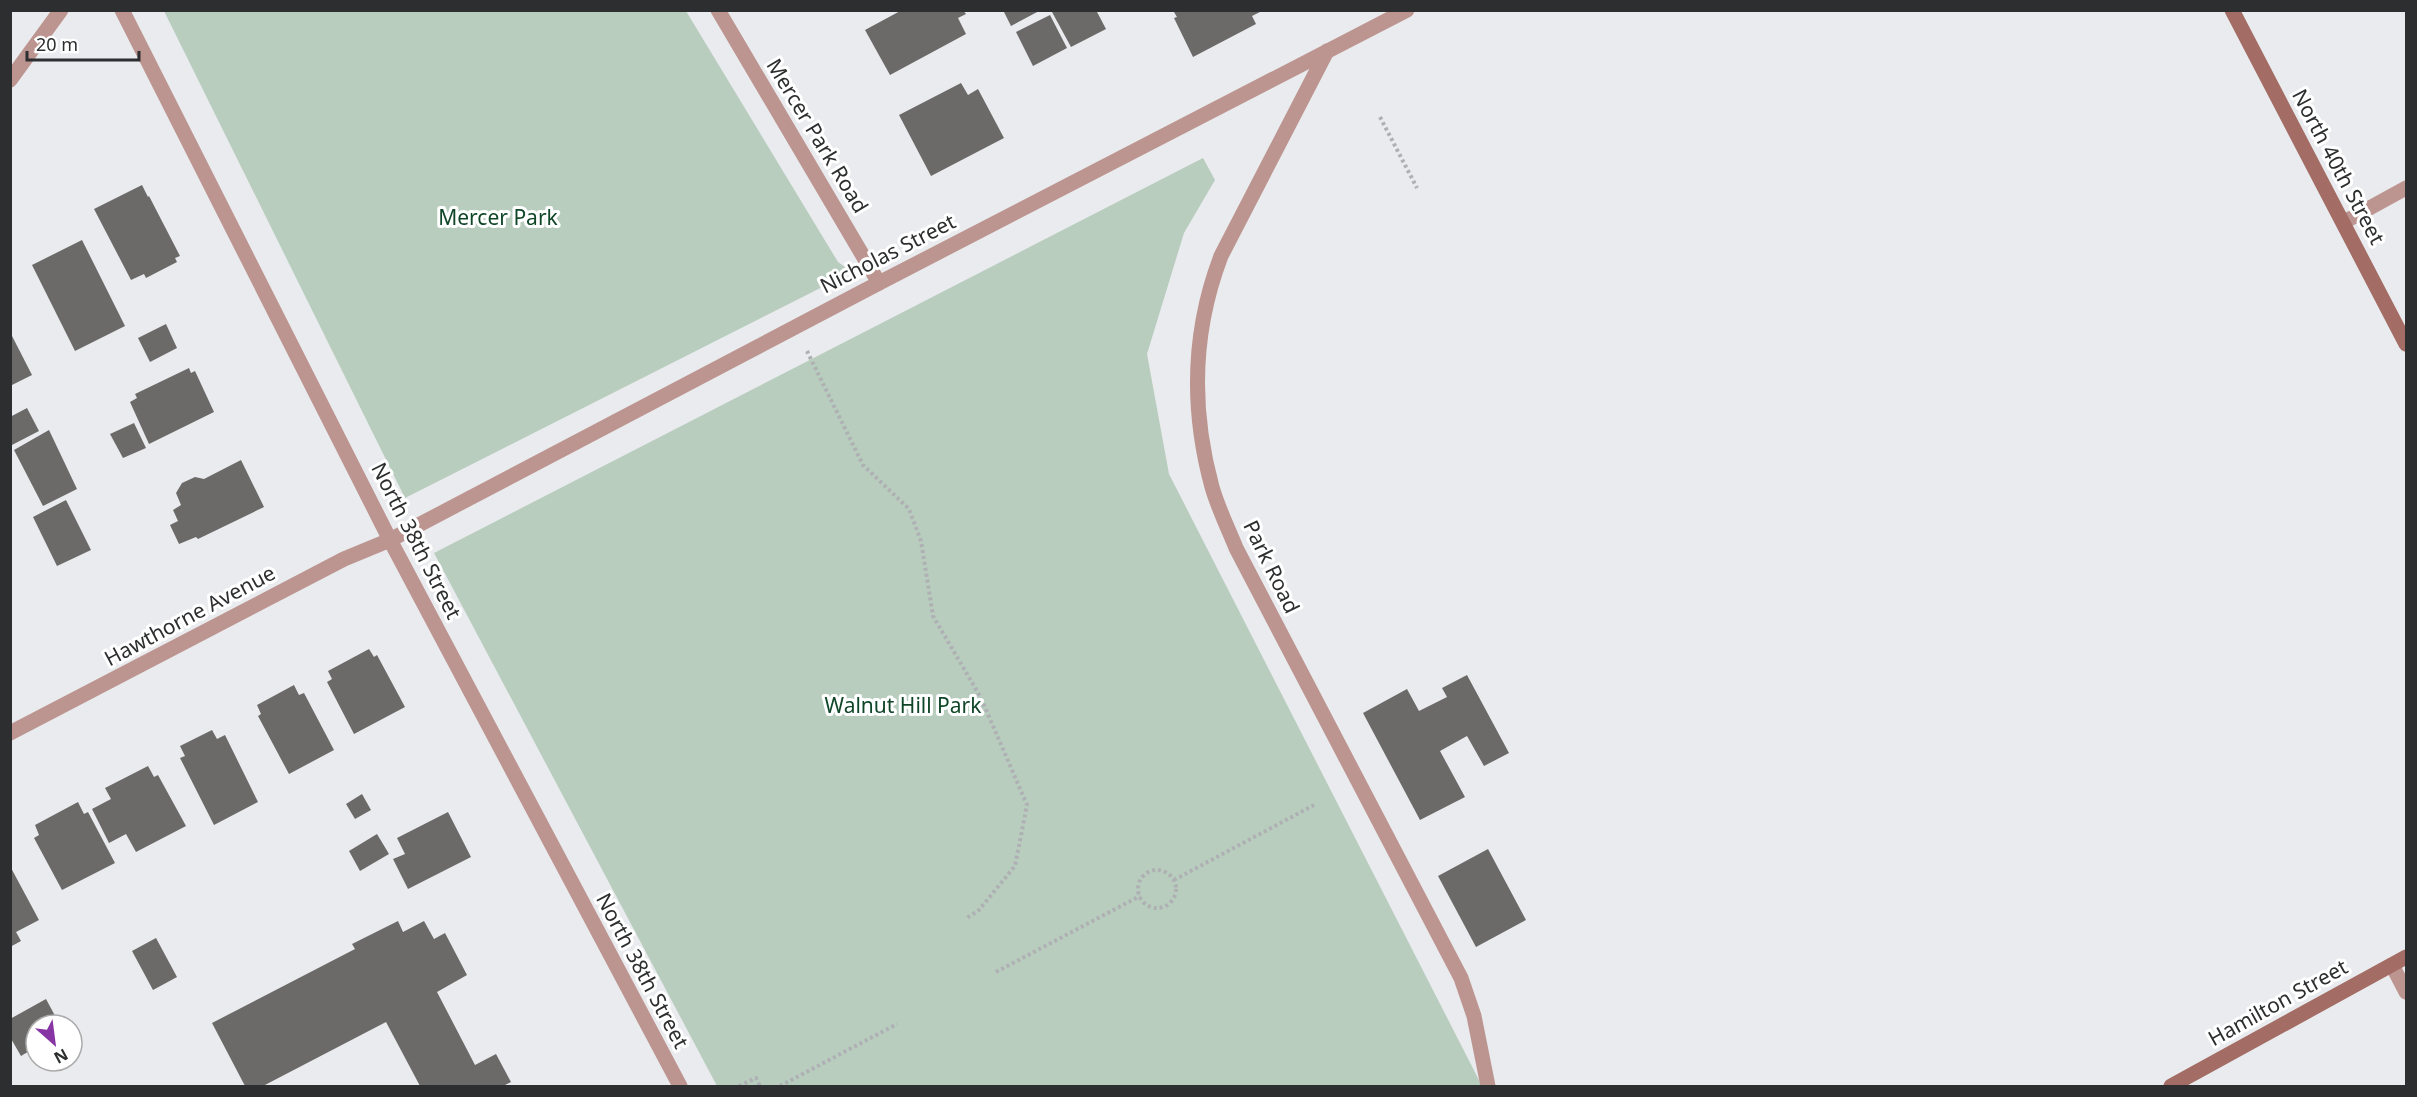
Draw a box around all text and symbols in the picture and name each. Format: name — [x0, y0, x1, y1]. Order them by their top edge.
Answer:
scale bar — [27, 24, 140, 62]
text: 20 m — [36, 32, 78, 56]
street label: Mercer Park Road — [761, 53, 875, 218]
street label: North 40th Street — [2286, 84, 2392, 249]
park label: Mercer Park — [438, 203, 559, 231]
street label: Nicholas Street — [815, 207, 960, 299]
street label: North 38th Street — [365, 458, 469, 624]
street label: Park Road — [1237, 515, 1306, 618]
street label: Hawthorne Avenue — [99, 558, 280, 672]
park label: Walnut Hill Park — [825, 691, 982, 719]
street label: North 38th Street — [590, 888, 696, 1053]
street label: Hamilton Street — [2203, 952, 2353, 1052]
north arrow — [24, 1013, 84, 1073]
text: N — [50, 1043, 72, 1069]

